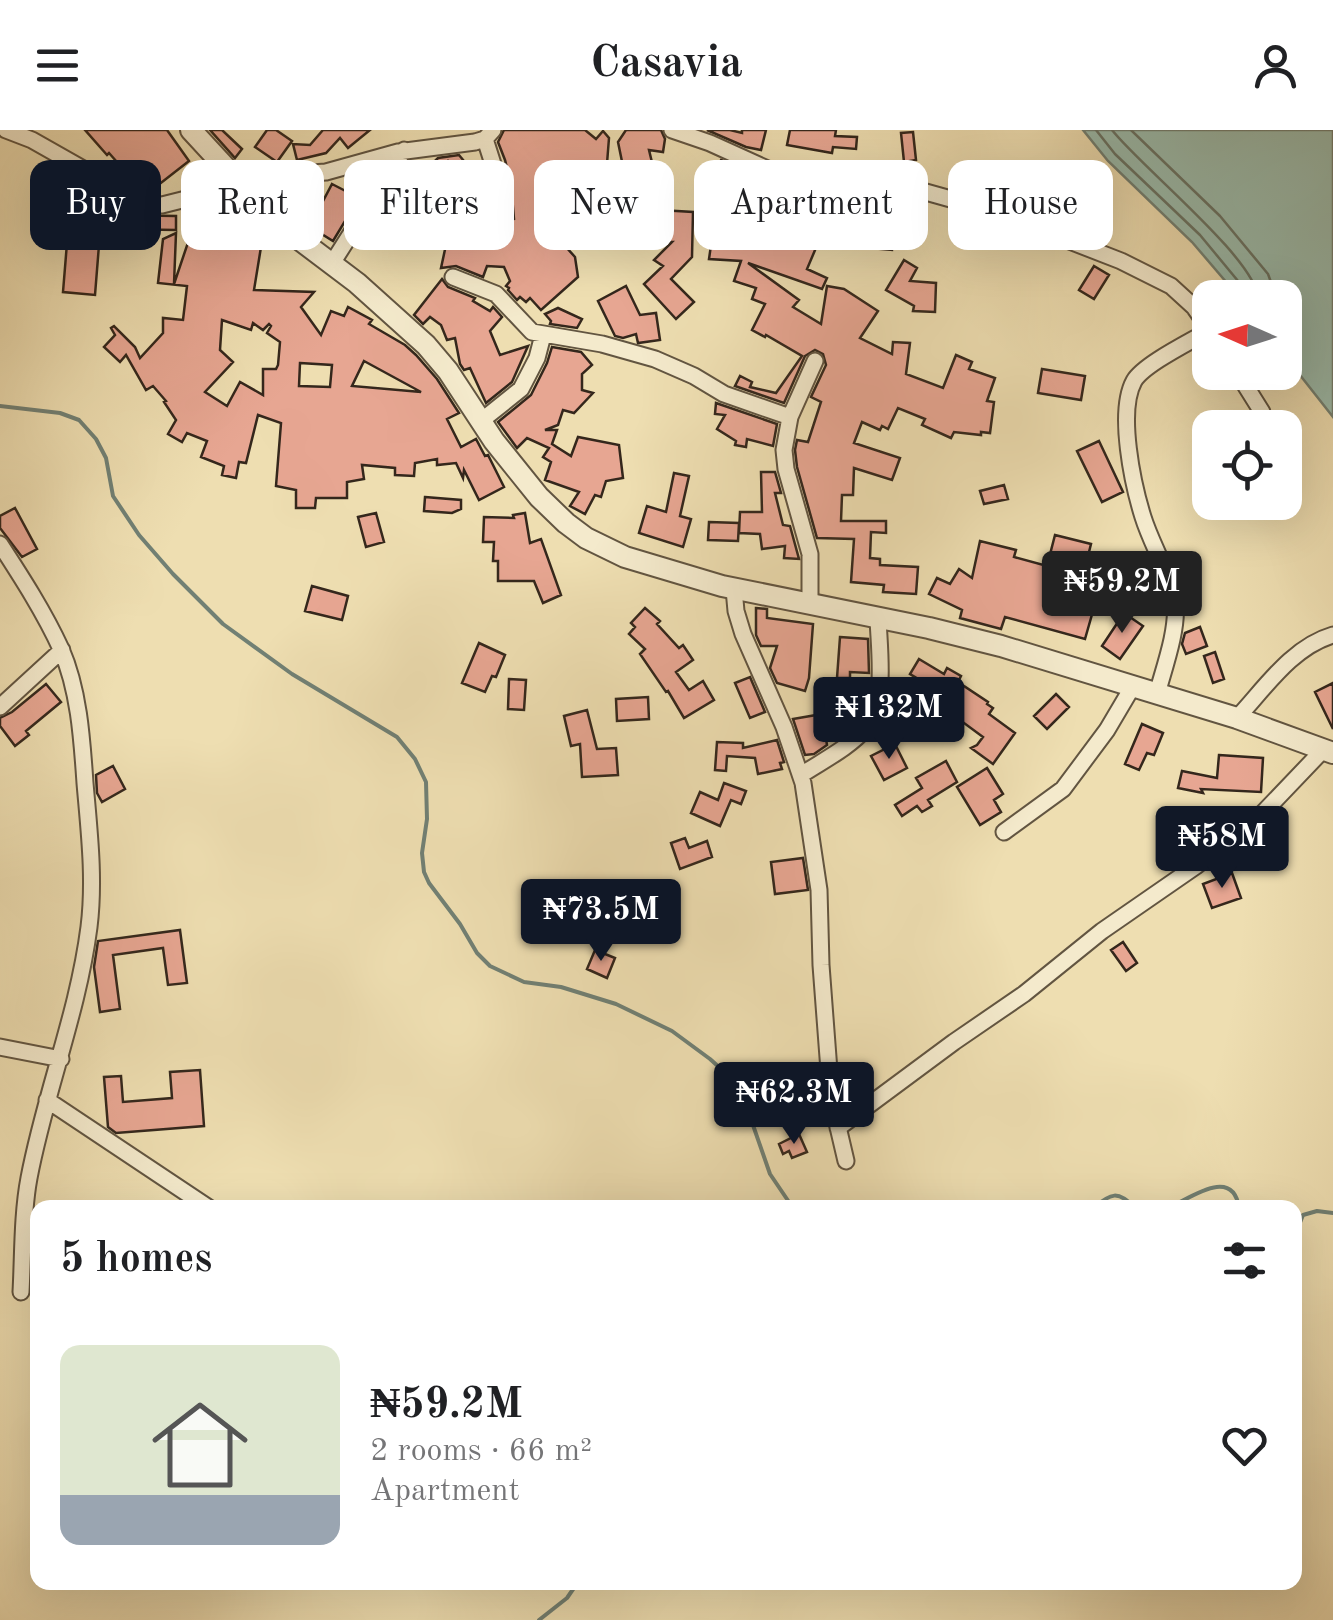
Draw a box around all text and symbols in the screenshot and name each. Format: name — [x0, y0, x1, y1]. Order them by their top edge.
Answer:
icon: menu — [30, 38, 85, 93]
icon: person — [1248, 38, 1303, 93]
text: Casavia — [590, 42, 743, 87]
chip: Buy — [30, 160, 161, 250]
chip: Rent — [181, 160, 324, 250]
chip: Filters — [344, 160, 514, 250]
chip: New — [534, 160, 674, 250]
chip: Apartment — [694, 160, 928, 250]
chip: House — [948, 160, 1113, 250]
north arrow — [1192, 280, 1302, 390]
map controls — [1192, 280, 1302, 520]
button: locate — [1192, 410, 1302, 520]
pin: ₦59.2M — [1041, 551, 1203, 636]
text: ₦59.2M — [1064, 567, 1180, 599]
pin: ₦132M — [819, 677, 959, 762]
text: ₦132M — [835, 693, 943, 725]
pin: ₦58M — [1163, 806, 1281, 891]
text: ₦58M — [1178, 822, 1266, 854]
pin: ₦73.5M — [520, 879, 682, 964]
text: ₦73.5M — [543, 895, 659, 927]
pin: ₦62.3M — [713, 1062, 875, 1147]
text: ₦62.3M — [736, 1078, 852, 1110]
icon: filters — [1217, 1233, 1272, 1288]
text: 5 homes — [60, 1239, 212, 1281]
icon: home — [140, 1385, 260, 1505]
text: ₦59.2M — [370, 1385, 523, 1427]
icon: heart — [1217, 1418, 1272, 1473]
text: 2 rooms · 66 m² — [370, 1436, 592, 1468]
text: Apartment — [370, 1476, 520, 1508]

